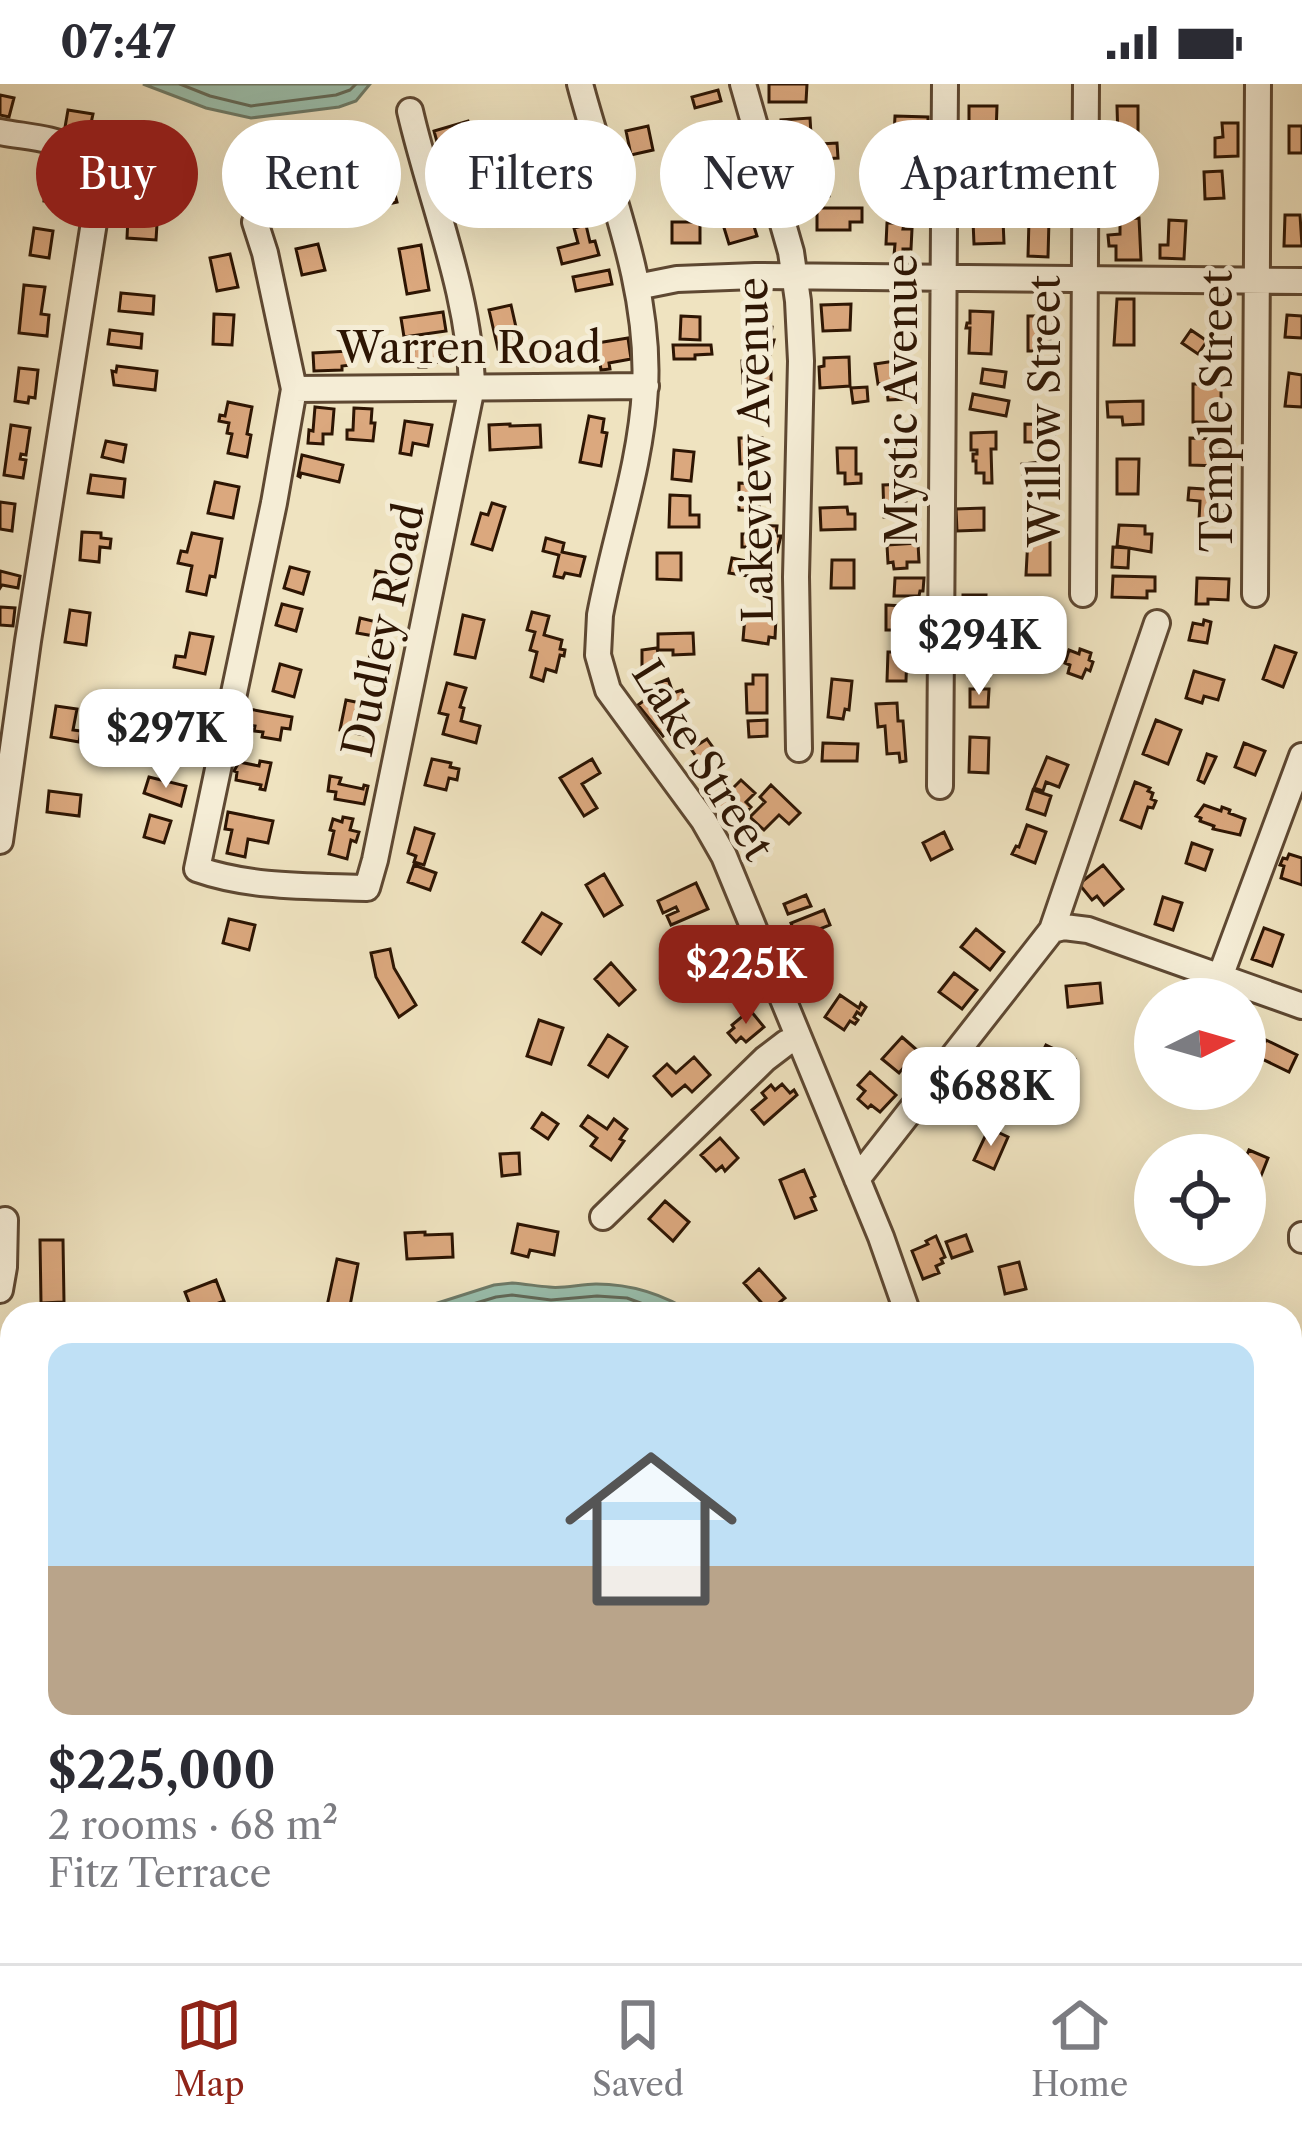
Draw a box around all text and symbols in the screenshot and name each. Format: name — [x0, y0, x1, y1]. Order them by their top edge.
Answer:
text: 07:47 — [60, 14, 176, 70]
chip: Buy — [36, 120, 198, 228]
chip: Rent — [222, 120, 401, 228]
chip: Filters — [425, 120, 636, 228]
chip: New — [660, 120, 835, 228]
chip: Apartment — [859, 120, 1159, 228]
street label: Mystic Avenue — [876, 254, 928, 544]
street label: Temple Street — [1191, 270, 1243, 552]
street label: Willow Street — [1019, 275, 1071, 548]
street label: Lakeview Avenue — [726, 277, 784, 623]
street label: Warren Road — [336, 322, 601, 374]
street label: Dudley Road — [331, 499, 435, 761]
pin: $294K — [895, 596, 1063, 698]
text: $294K — [918, 611, 1040, 659]
street label: Lake Street — [621, 650, 785, 870]
pin: $297K — [82, 689, 250, 791]
text: $297K — [106, 704, 226, 752]
pin: $225K — [662, 925, 830, 1027]
text: $225K — [686, 940, 806, 988]
north arrow — [1134, 978, 1266, 1110]
map controls — [1134, 978, 1266, 1266]
pin: $688K — [907, 1047, 1075, 1149]
text: $688K — [929, 1062, 1053, 1110]
button: locate — [1134, 1134, 1266, 1266]
icon: home — [543, 1421, 759, 1637]
text: $225,000 — [48, 1739, 276, 1801]
text: 2 rooms · 68 m² — [48, 1801, 338, 1849]
text: Fitz Terrace — [48, 1849, 271, 1897]
tab: Map — [174, 1992, 245, 2105]
tab: Saved — [592, 1992, 684, 2105]
tab: Home — [1031, 1992, 1128, 2105]

